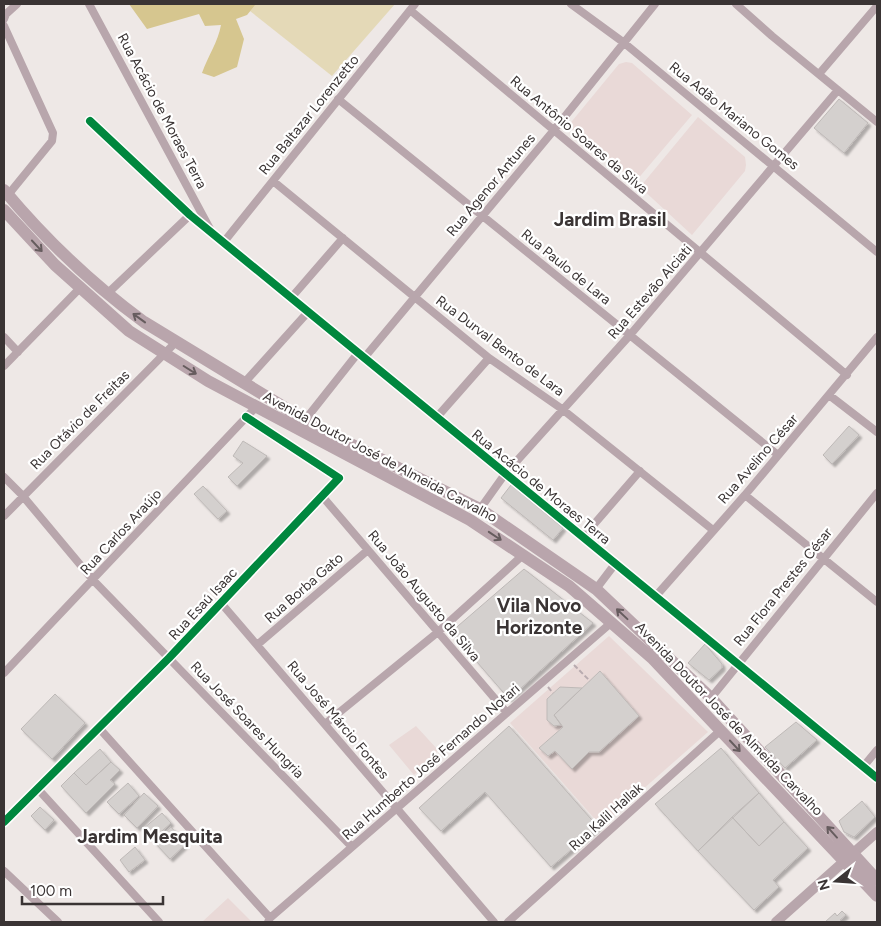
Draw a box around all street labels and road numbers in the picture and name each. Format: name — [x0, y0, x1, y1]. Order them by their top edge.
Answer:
street label: Rua Acácio de Moraes Terra — [114, 30, 210, 192]
street label: Rua Baltazar Lorenzetto — [255, 52, 363, 178]
street label: Rua Adão Mariano Gomes — [666, 58, 802, 174]
street label: Rua Antônio Soares da Silva — [507, 72, 651, 198]
street label: Rua Agenor Antunes — [443, 130, 539, 240]
street label: Rua Paulo de Lara — [518, 226, 614, 308]
street label: Rua Estevão Alciati — [604, 241, 696, 343]
street label: Rua Durval Bento de Lara — [432, 292, 568, 400]
street label: Rua Otávio de Freitas — [27, 367, 133, 473]
street label: Avenida Doutor José de Almeida Carvalho — [260, 388, 500, 526]
street label: Rua Avelino César — [714, 411, 802, 507]
street label: Rua Acácio de Moraes Terra — [468, 426, 614, 548]
street label: Rua Carlos Araújo — [77, 485, 165, 579]
street label: Rua Flora Prestes César — [730, 524, 836, 650]
street label: Rua João Augusto da Silva — [364, 527, 484, 665]
street label: Rua Borba Gato — [261, 549, 347, 627]
street label: Rua Esaú Isaac — [165, 564, 241, 644]
street label: Avenida Doutor José de Almeida Carvalho — [632, 619, 826, 819]
street label: Rua José Márcio Fontes — [284, 657, 392, 783]
street label: Rua José Soares Hungria — [187, 658, 307, 782]
street label: Rua Humberto José Fernando Notari — [339, 680, 523, 844]
street label: Rua Kalil Hallak — [566, 779, 647, 855]

